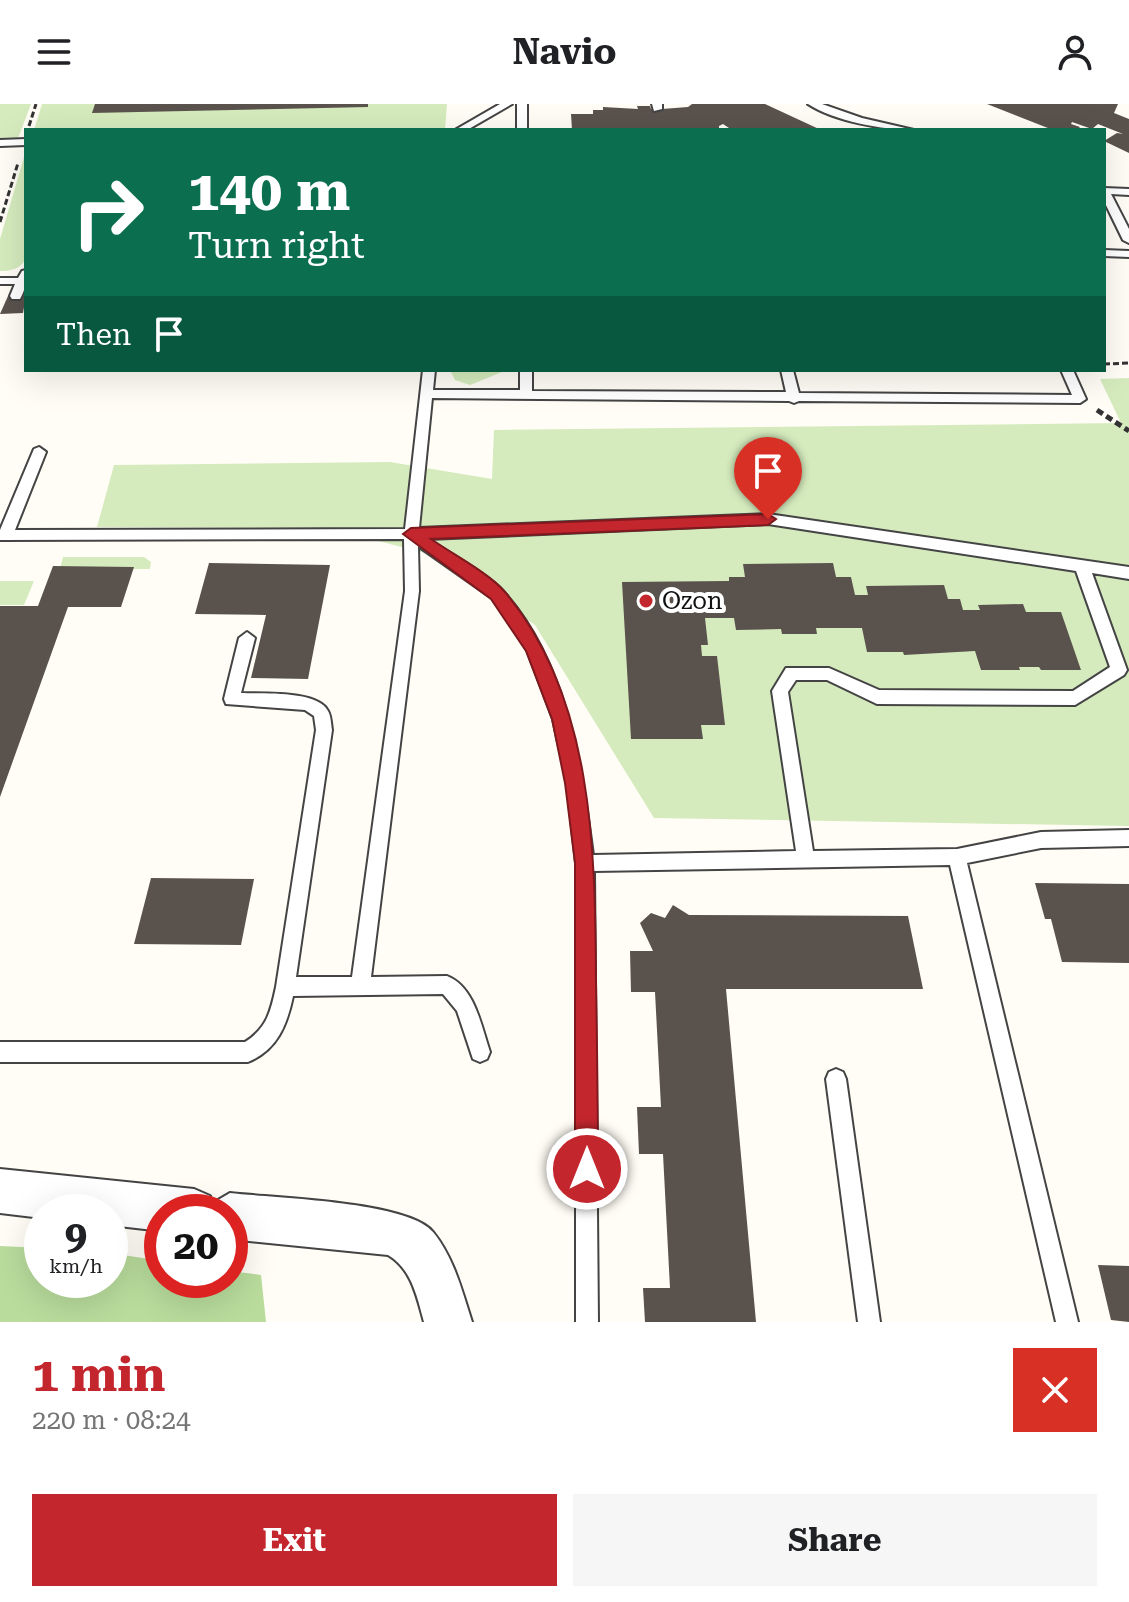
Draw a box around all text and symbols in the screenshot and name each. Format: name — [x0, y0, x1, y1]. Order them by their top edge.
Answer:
icon: menu — [32, 30, 76, 74]
icon: person — [1053, 30, 1097, 74]
text: Navio — [512, 31, 617, 73]
text: 140 m — [188, 158, 350, 224]
icon: right — [56, 160, 160, 264]
text: Turn right — [188, 225, 365, 267]
icon: arrive — [147, 312, 191, 356]
text: Then — [56, 317, 131, 352]
pin — [734, 437, 802, 519]
icon: arrive — [746, 449, 790, 493]
place label: Ozon — [662, 587, 723, 615]
marker: Ozon — [637, 592, 655, 610]
position arrow — [545, 1127, 629, 1211]
speed limit sign: 20 — [144, 1194, 248, 1298]
text: 9 — [65, 1212, 87, 1259]
text: km/h — [49, 1254, 103, 1278]
text: 1 min — [32, 1347, 165, 1403]
button: close — [1013, 1348, 1097, 1432]
text: 220 m · 08:24 — [32, 1405, 191, 1435]
button: Exit — [32, 1494, 557, 1586]
button: Share — [573, 1494, 1097, 1586]

